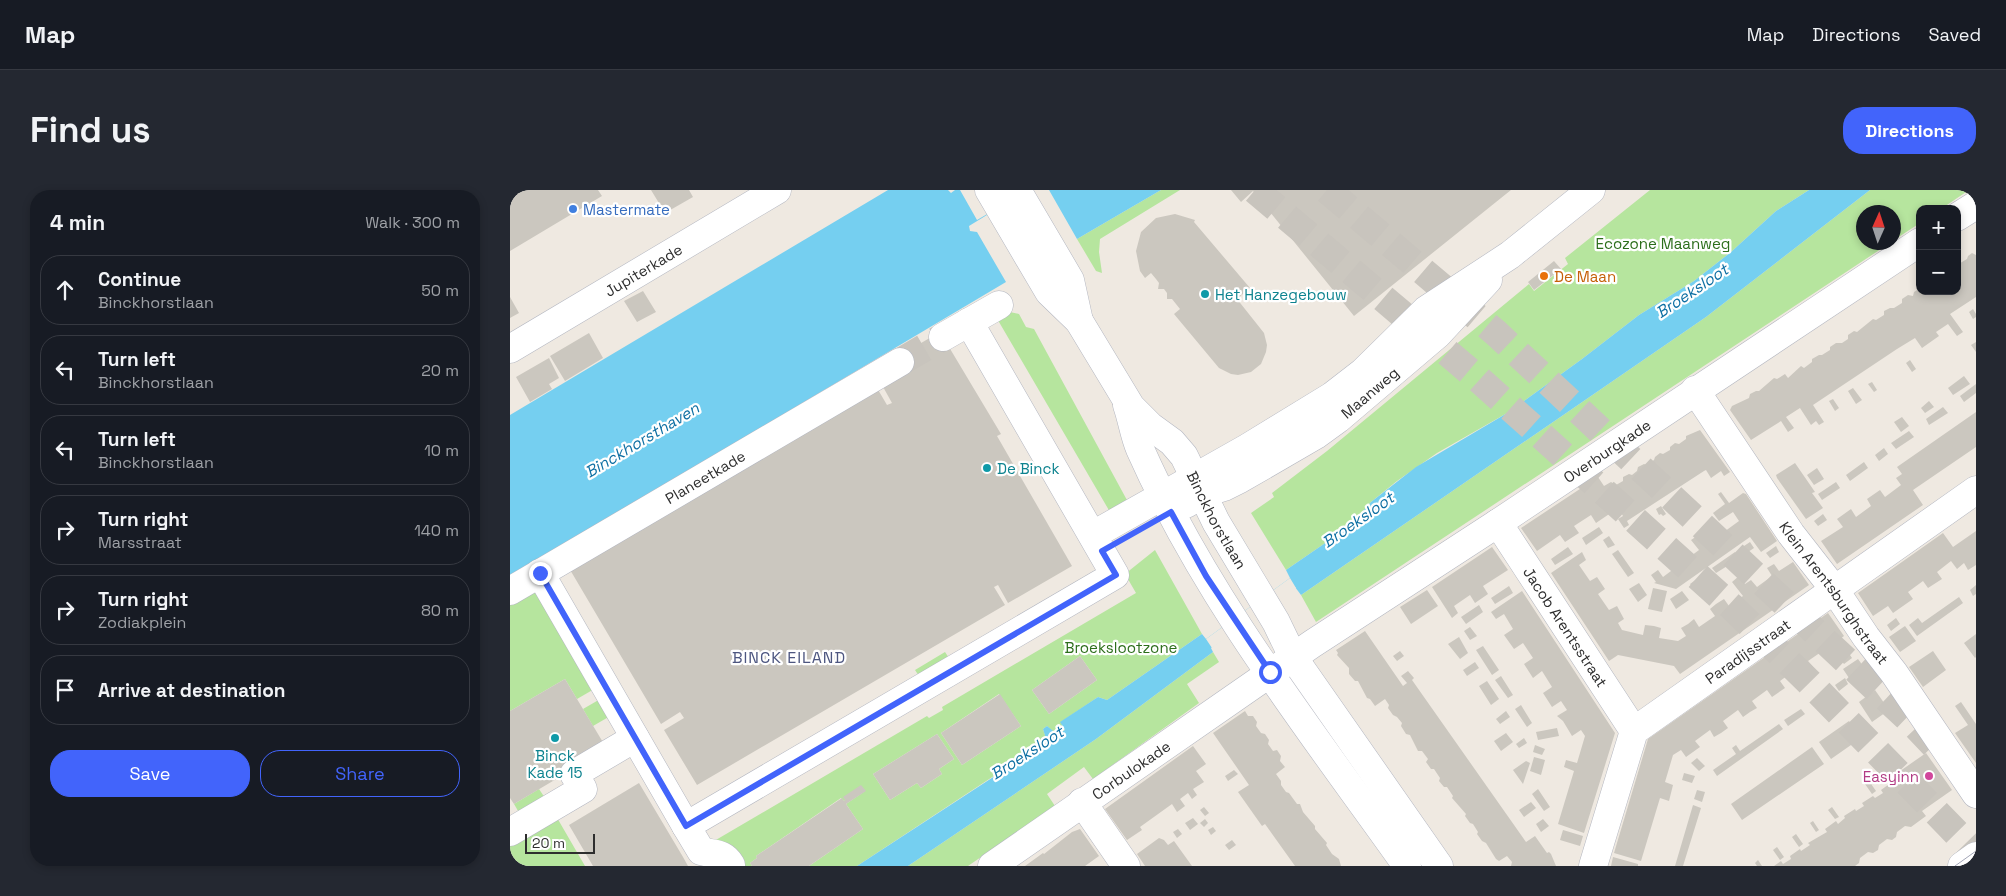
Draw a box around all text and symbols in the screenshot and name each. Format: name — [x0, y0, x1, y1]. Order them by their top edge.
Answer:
text: Map — [25, 19, 75, 50]
text: Map — [1747, 23, 1784, 46]
text: Directions — [1812, 23, 1901, 46]
text: Saved — [1929, 23, 1981, 46]
button: Directions — [1843, 107, 1976, 154]
text: Find us — [30, 108, 151, 152]
place label: Mastermate — [583, 200, 670, 219]
marker: Mastermate — [567, 203, 579, 215]
north arrow — [1856, 205, 1901, 250]
map controls — [1916, 205, 1961, 295]
button: + — [1916, 205, 1961, 250]
text: 4 min — [50, 209, 105, 236]
text: Walk · 300 m — [365, 212, 460, 233]
park label: Ecozone Maanweg — [1596, 234, 1730, 253]
street label: Jupiterkade — [601, 239, 686, 300]
button: − — [1916, 250, 1961, 295]
water label: Broeksloot — [1652, 258, 1734, 323]
text: Continue — [98, 267, 181, 292]
place label: De Maan — [1554, 267, 1616, 286]
marker: De Maan — [1538, 270, 1550, 282]
icon: ahead — [51, 276, 79, 304]
text: 50 m — [421, 280, 459, 301]
place label: Het Hanzegebouw — [1215, 285, 1347, 304]
marker: Het Hanzegebouw — [1199, 288, 1211, 300]
text: Binckhorstlaan — [98, 292, 214, 313]
text: Turn left — [98, 347, 176, 372]
icon: left — [51, 356, 79, 384]
text: 20 m — [421, 360, 459, 381]
street label: Maanweg — [1337, 362, 1402, 422]
text: Binckhorstlaan — [98, 372, 214, 393]
water label: Binckhorsthaven — [581, 397, 704, 482]
street label: Overburgkade — [1559, 415, 1654, 487]
text: Turn left — [98, 427, 176, 452]
icon: left — [51, 436, 79, 464]
text: 10 m — [424, 440, 459, 461]
street label: Planeetkade — [661, 446, 749, 508]
text: Binckhorstlaan — [98, 452, 214, 473]
place label: De Binck — [997, 459, 1060, 478]
marker: De Binck — [981, 462, 993, 474]
street label: Binckhorstlaan — [1183, 468, 1251, 572]
water label: Broeksloot — [1318, 487, 1399, 552]
text: Turn right — [98, 507, 188, 532]
icon: right — [51, 516, 79, 544]
street label: Klein Arentsburghstraat — [1776, 518, 1893, 668]
text: 140 m — [414, 520, 459, 541]
text: Marsstraat — [98, 532, 182, 553]
route end — [529, 562, 552, 585]
street label: Jacob Arentsstraat — [1520, 563, 1612, 691]
text: Turn right — [98, 587, 188, 612]
icon: right — [51, 596, 79, 624]
text: 80 m — [421, 600, 459, 621]
text: Zodiakplein — [98, 612, 186, 633]
street label: Paradijsstraat — [1701, 614, 1794, 688]
park label: Broekslootzone — [1065, 638, 1178, 657]
district label: BINCK EILAND — [732, 647, 846, 668]
route start — [1259, 661, 1282, 684]
icon: arrive — [51, 676, 79, 704]
text: Arrive at destination — [98, 678, 286, 703]
water label: Broeksloot — [986, 721, 1069, 784]
marker: Binck Kade 15 — [549, 732, 561, 744]
street label: Corbulokade — [1088, 736, 1174, 803]
place label: Binck Kade 15 — [527, 746, 583, 782]
button: Save — [50, 750, 250, 797]
button: Share — [260, 750, 460, 797]
place label: Easyinn — [1863, 767, 1919, 786]
marker: Easyinn — [1923, 770, 1935, 782]
scale bar — [525, 831, 595, 854]
text: 20 m — [532, 834, 565, 852]

